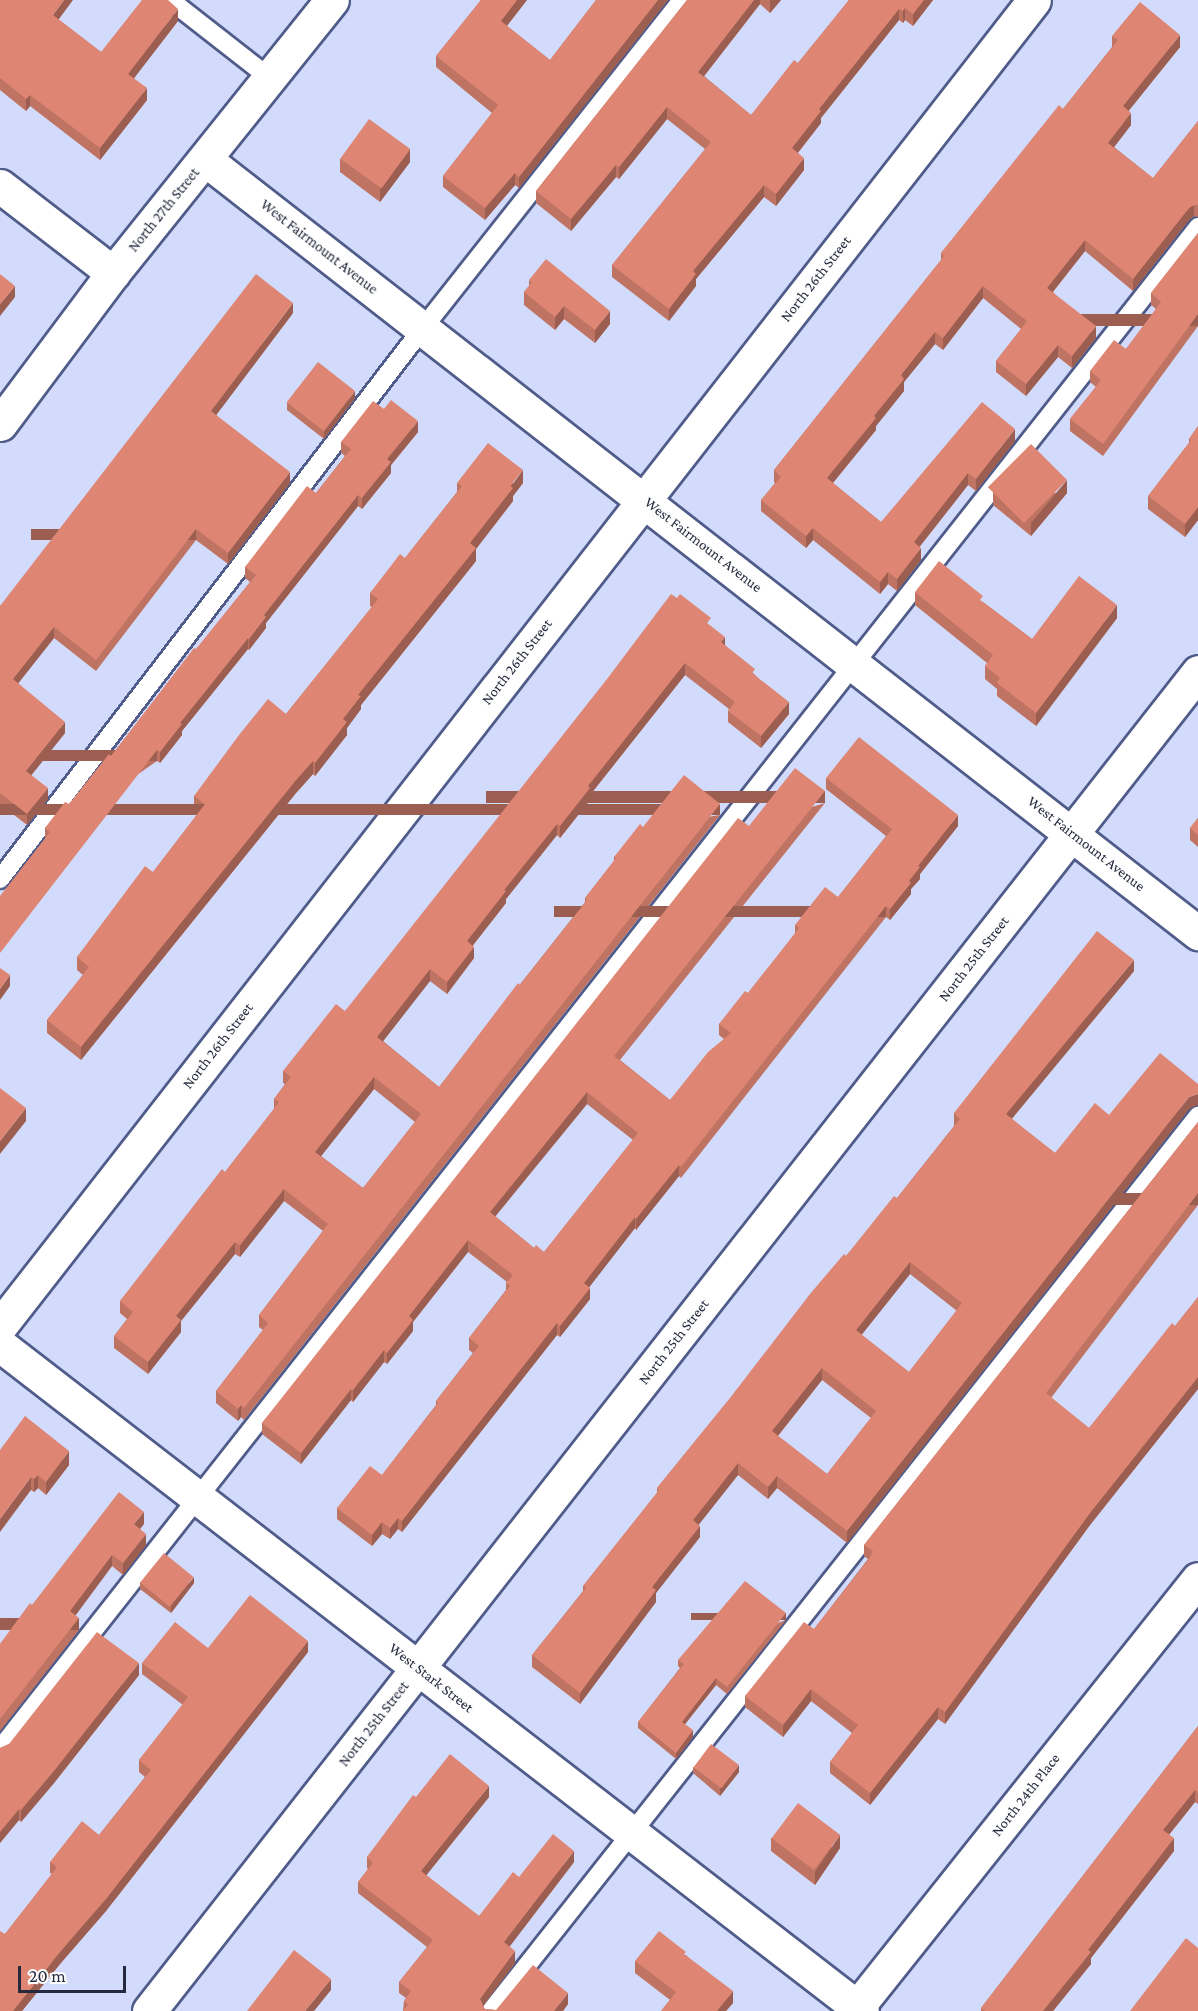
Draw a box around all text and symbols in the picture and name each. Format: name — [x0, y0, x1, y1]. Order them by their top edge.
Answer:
street label: North 27th Street — [125, 164, 203, 256]
street label: West Fairmount Avenue — [257, 196, 381, 298]
street label: North 26th Street — [777, 232, 855, 326]
street label: West Fairmount Avenue — [641, 494, 765, 596]
street label: North 26th Street — [478, 615, 556, 709]
street label: West Fairmount Avenue — [1024, 793, 1148, 895]
street label: North 25th Street — [935, 913, 1013, 1005]
street label: North 26th Street — [179, 999, 257, 1093]
street label: North 25th Street — [635, 1296, 713, 1388]
street label: West Stark Street — [385, 1639, 477, 1717]
street label: North 25th Street — [335, 1678, 413, 1770]
street label: North 24th Place — [988, 1750, 1064, 1840]
scale bar — [21, 1954, 129, 1992]
text: 20 m — [29, 1966, 66, 1986]

